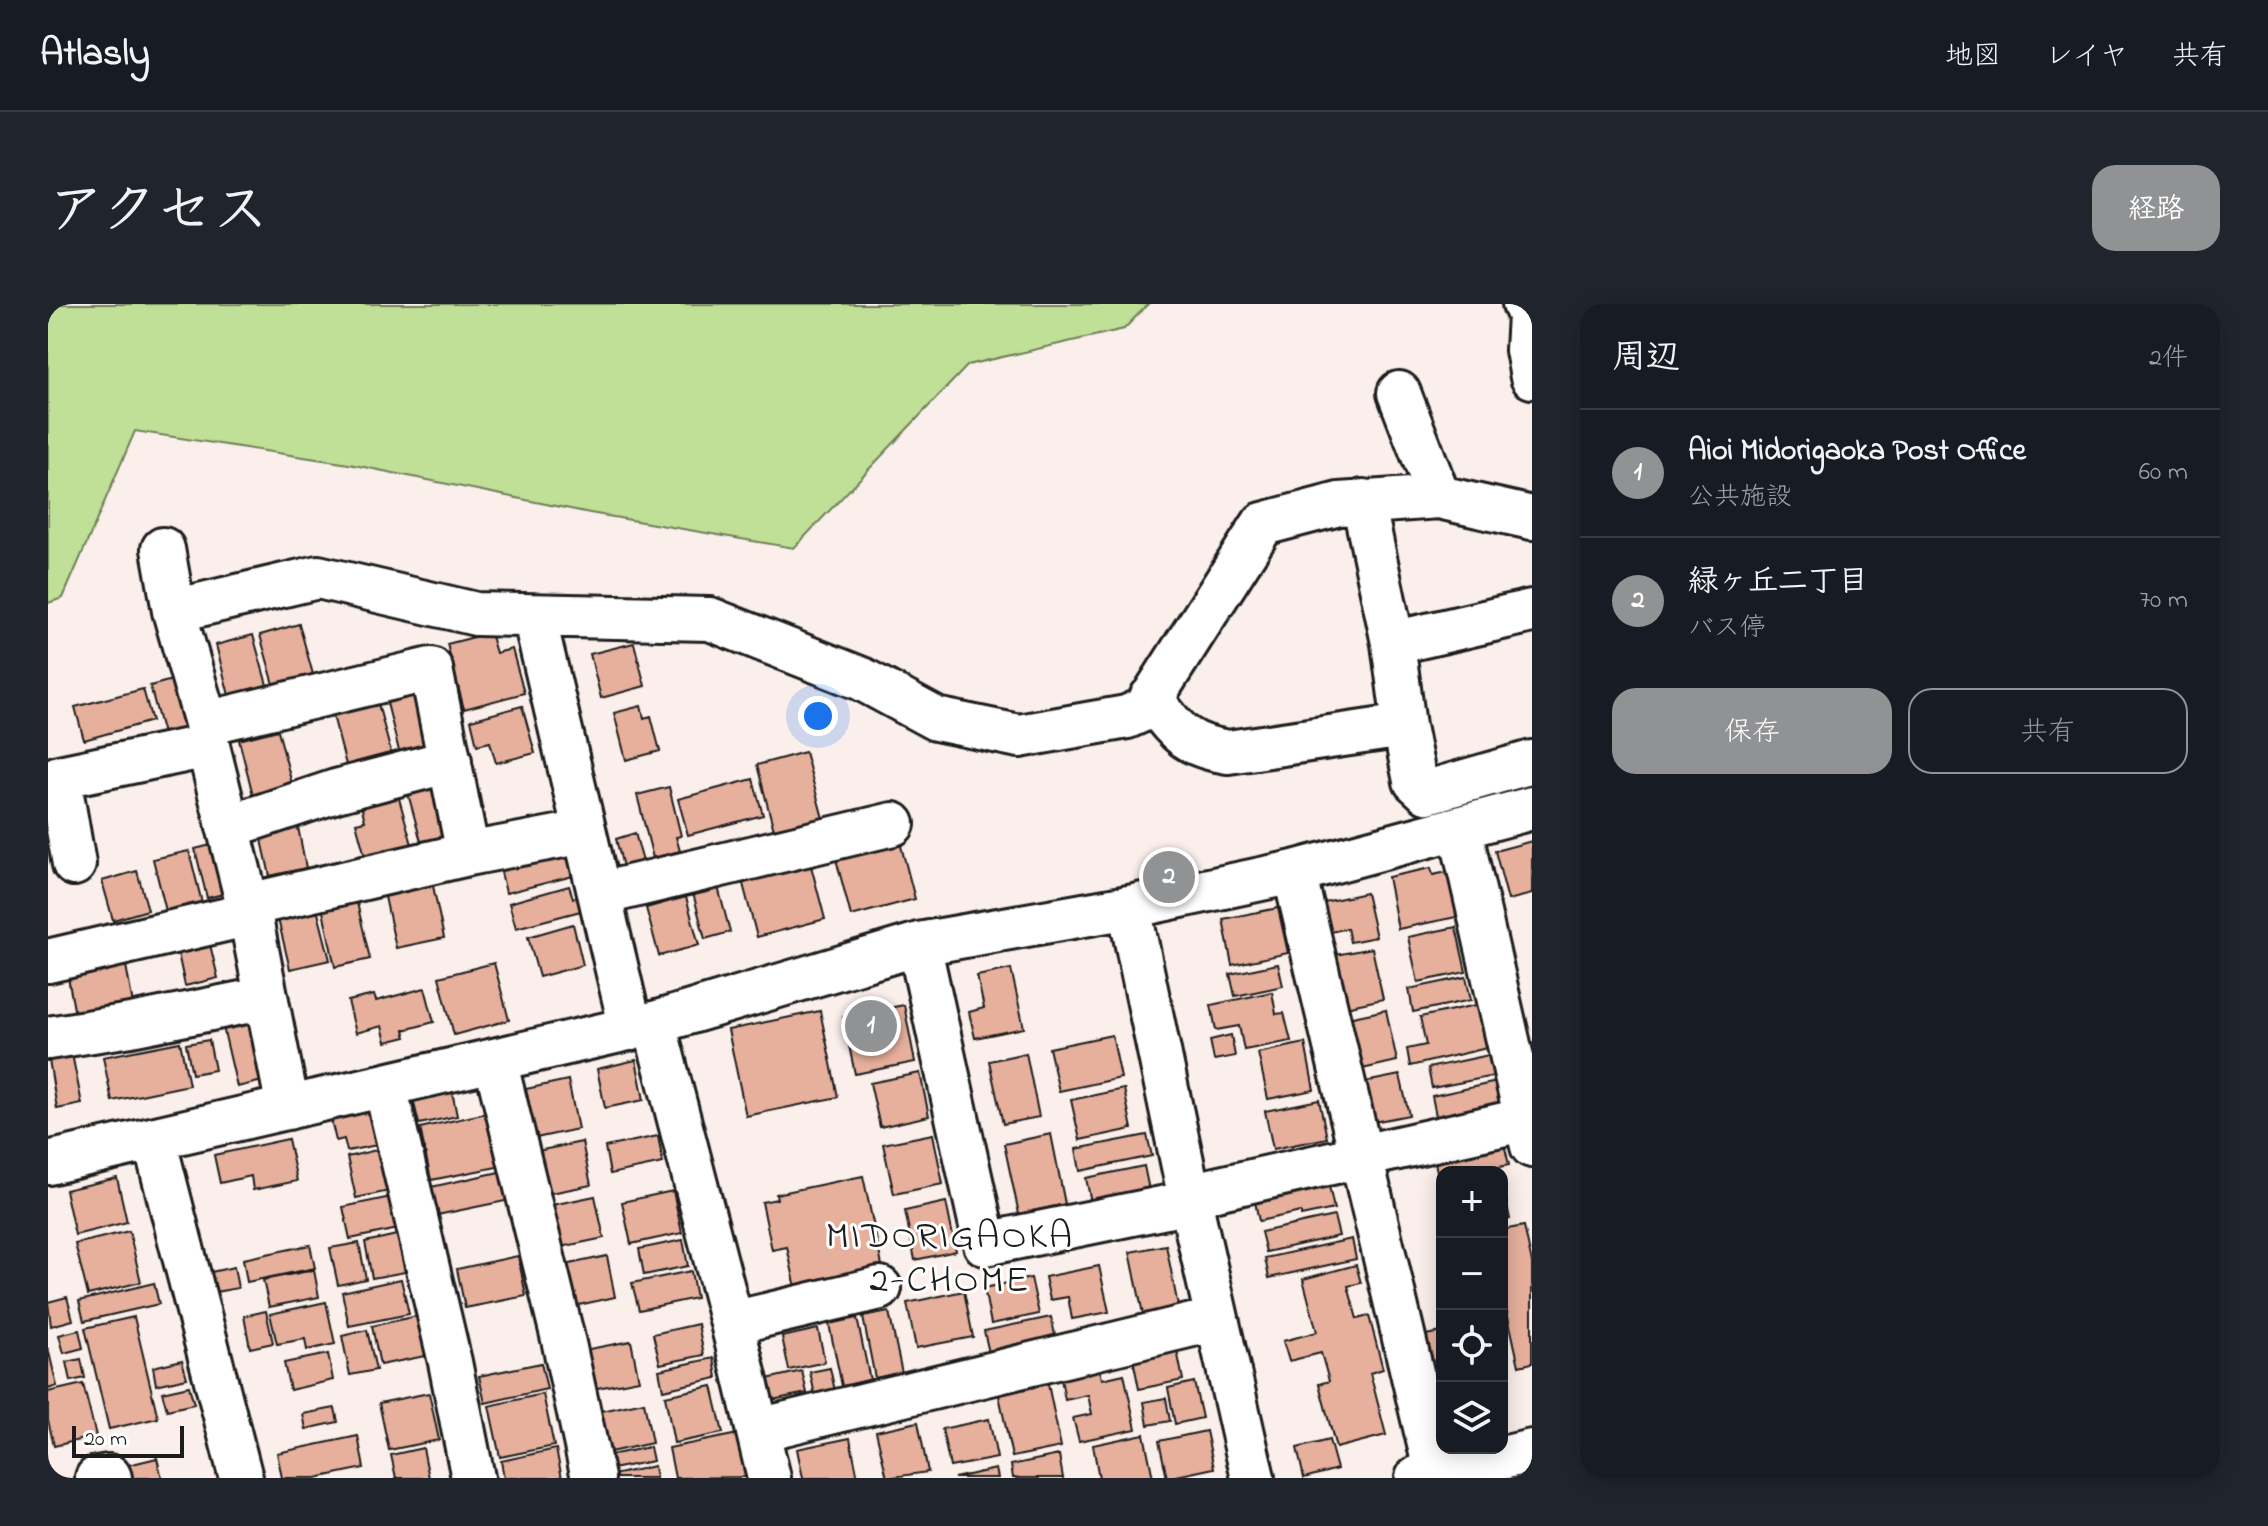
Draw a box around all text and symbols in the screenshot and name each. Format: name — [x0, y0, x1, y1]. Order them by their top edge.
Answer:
text: Atlasly — [40, 27, 150, 83]
text: 地図 — [1945, 37, 2001, 78]
text: レイヤ — [2045, 37, 2128, 78]
text: 共有 — [2172, 37, 2228, 78]
button: 経路 — [2092, 165, 2220, 251]
text: アクセス — [48, 173, 269, 254]
text: 周辺 — [1612, 334, 1680, 384]
text: 2件 — [2149, 340, 2188, 378]
text: Aioi Midorigaoka Post Office — [1688, 430, 2026, 474]
text: 1 — [1634, 454, 1642, 492]
text: 60 m — [2139, 454, 2188, 492]
text: 公共施設 — [1688, 479, 1792, 517]
text: 緑ヶ丘二丁目 — [1688, 561, 1868, 605]
text: 2 — [1632, 582, 1644, 620]
text: 70 m — [2139, 582, 2188, 620]
text: バス停 — [1688, 610, 1766, 648]
button: 保存 — [1612, 688, 1892, 774]
button: 共有 — [1908, 688, 2188, 774]
your location — [798, 696, 838, 736]
pin: 2 — [1143, 847, 1195, 907]
pin: 1 — [845, 996, 897, 1056]
map controls — [1436, 1166, 1508, 1454]
button: + — [1436, 1166, 1508, 1238]
district label: MIDORIGAOKA 2-CHOME — [826, 1210, 1074, 1310]
button: − — [1436, 1238, 1508, 1310]
button: locate — [1436, 1310, 1508, 1382]
button: layers — [1436, 1382, 1508, 1454]
scale bar — [72, 1422, 184, 1458]
text: 20 m — [84, 1424, 127, 1456]

